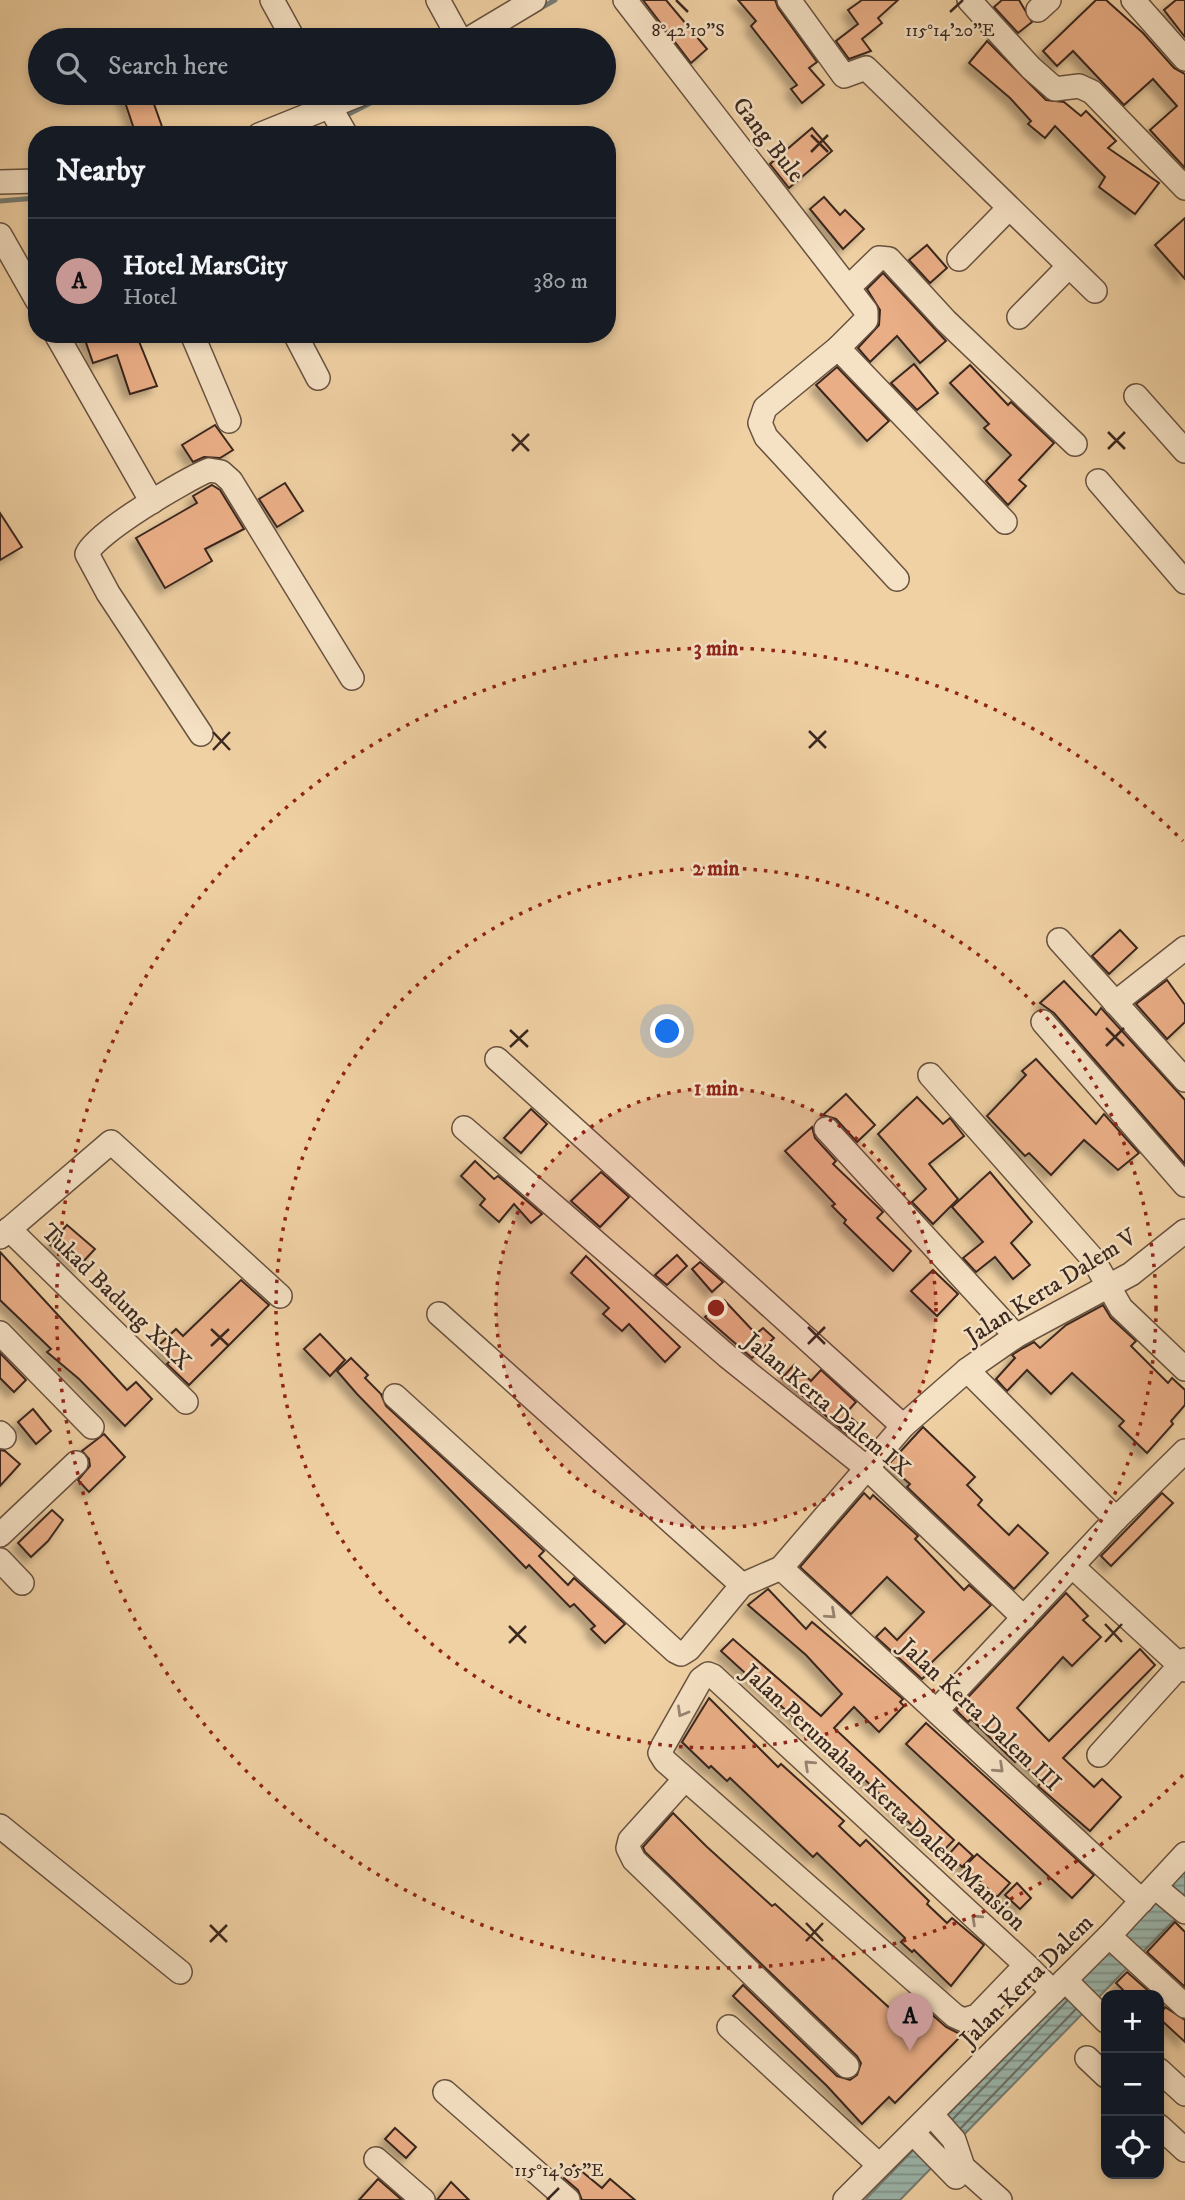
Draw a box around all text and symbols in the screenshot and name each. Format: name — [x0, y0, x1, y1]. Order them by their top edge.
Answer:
text: 8°42'10"S — [651, 20, 725, 42]
text: 115°14'20"E — [905, 20, 995, 42]
search box — [28, 28, 616, 105]
icon: search — [52, 48, 90, 86]
text: Search here — [108, 50, 228, 83]
street label: Gang Bule — [725, 91, 811, 189]
text: Nearby — [56, 153, 145, 190]
text: Hotel MarsCity — [123, 250, 287, 283]
text: A — [72, 267, 86, 296]
text: 380 m — [533, 267, 588, 296]
text: Hotel — [123, 283, 177, 312]
text: 3 min — [694, 636, 739, 662]
text: 2 min — [693, 856, 741, 882]
your location — [650, 1014, 684, 1048]
text: 1 min — [694, 1076, 739, 1102]
street label: Tukad Badung XXX — [34, 1218, 198, 1376]
street label: Jalan Kerta Dalem V — [958, 1222, 1143, 1353]
centre of rings — [704, 1296, 728, 1320]
street label: Jalan Kerta Dalem IX — [736, 1325, 916, 1483]
one-way arrow — [823, 1606, 836, 1618]
street label: Jalan Kerta Dalem III — [891, 1631, 1067, 1798]
street label: Jalan Perumahan Kerta Dalem Mansion — [734, 1657, 1032, 1938]
one-way arrow — [677, 1705, 690, 1718]
one-way arrow — [804, 1760, 817, 1773]
one-way arrow — [991, 1760, 1004, 1772]
street label: Jalan Kerta Dalem — [953, 1908, 1100, 2055]
one-way arrow — [971, 1915, 984, 1927]
map controls — [1101, 1990, 1164, 2179]
button: + — [1101, 1990, 1164, 2053]
pin: A — [887, 1993, 933, 2051]
button: − — [1101, 2053, 1164, 2116]
button: locate — [1101, 2116, 1164, 2179]
text: 115°14'05"E — [514, 2160, 604, 2182]

